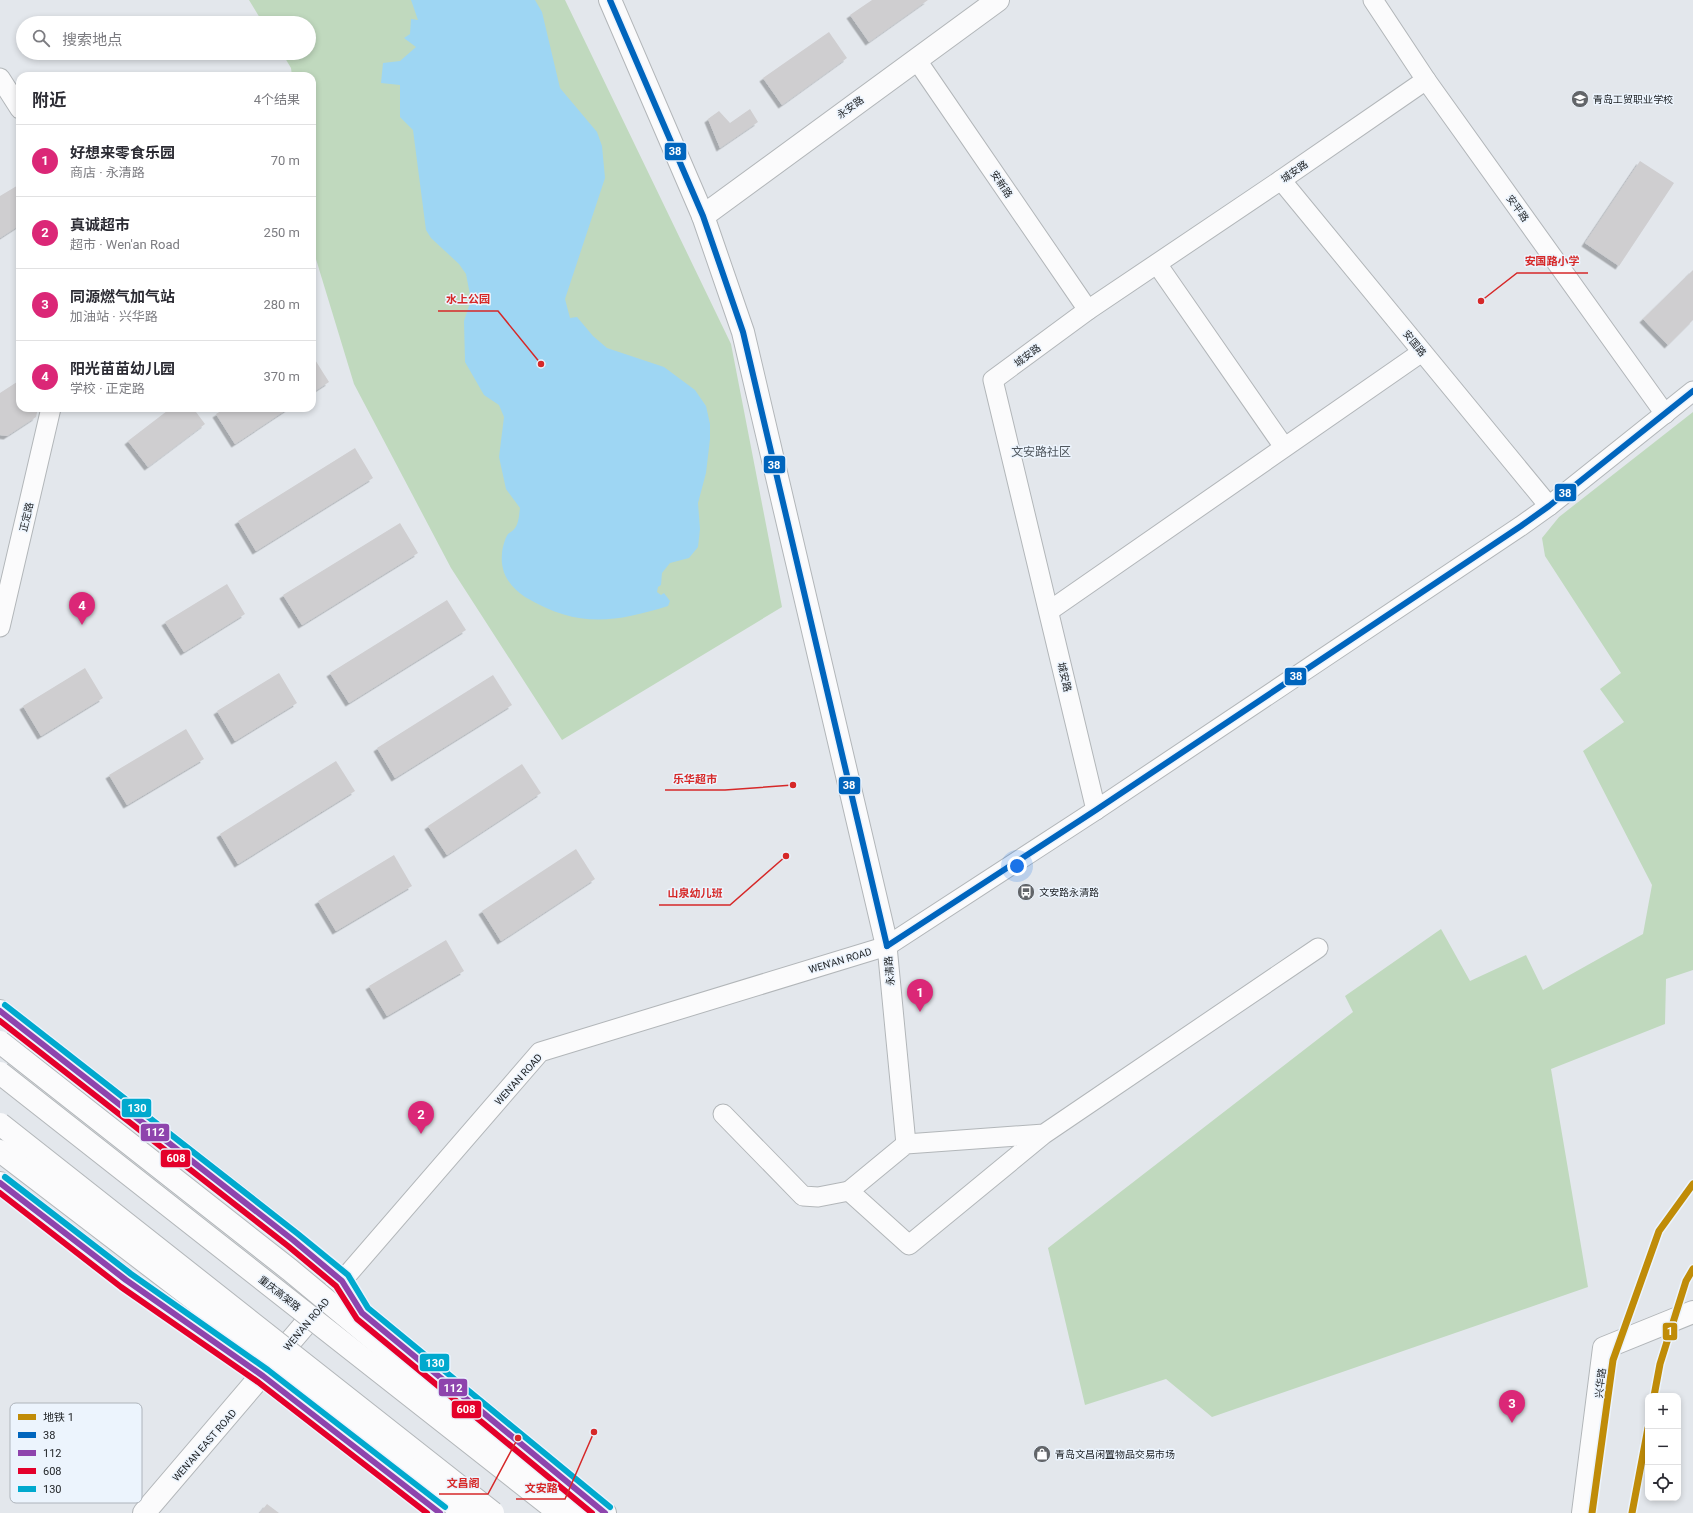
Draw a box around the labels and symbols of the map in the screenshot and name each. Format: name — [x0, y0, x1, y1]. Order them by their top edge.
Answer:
school or university icon: 青岛工贸职业学校 — [1570, 89, 1590, 109]
street label: 永安路 — [835, 94, 866, 121]
place label: 青岛工贸职业学校 — [1593, 94, 1673, 105]
line badge: 38 — [664, 142, 687, 161]
text: 38 — [669, 145, 681, 158]
street label: 城安路 — [1279, 158, 1310, 185]
street label: 安新路 — [989, 169, 1015, 200]
street label: 安平路 — [1504, 193, 1531, 224]
callout: 安国路小学 — [1517, 250, 1588, 273]
text: 安国路小学 — [1525, 255, 1580, 268]
callout: 水上公园 — [438, 288, 498, 311]
text: 水上公园 — [446, 293, 490, 306]
street label: 安国路 — [1401, 328, 1428, 358]
street label: 城安路 — [1012, 342, 1043, 369]
district label: 文安路社区 — [1011, 445, 1071, 459]
line badge: 38 — [763, 455, 786, 474]
text: 38 — [768, 459, 780, 472]
line badge: 38 — [1554, 483, 1577, 502]
text: 38 — [1559, 487, 1571, 500]
street label: 正定路 — [18, 501, 35, 533]
pin: 4 — [69, 592, 95, 625]
street label: 城安路 — [1056, 661, 1073, 693]
line badge: 38 — [1284, 667, 1307, 686]
text: 38 — [1290, 670, 1302, 683]
callout: 乐华超市 — [665, 767, 725, 790]
text: 乐华超市 — [673, 773, 717, 786]
line badge: 38 — [838, 776, 861, 795]
text: 38 — [843, 779, 855, 792]
your location — [1007, 856, 1027, 876]
callout: 山泉幼儿班 — [659, 882, 730, 905]
bus stop icon: 文安路永清路 — [1016, 882, 1036, 902]
text: 山泉幼儿班 — [668, 887, 723, 900]
place label: 文安路永清路 — [1039, 887, 1099, 898]
street label: WEN'AN ROAD — [807, 946, 873, 975]
street label: 永清路 — [883, 956, 896, 986]
pin: 1 — [907, 979, 933, 1012]
street label: WEN'AN ROAD — [493, 1051, 544, 1107]
line badge: 130 — [121, 1098, 152, 1118]
pin: 2 — [408, 1101, 434, 1134]
text: 130 — [128, 1102, 146, 1115]
line badge: 112 — [140, 1123, 170, 1142]
text: 112 — [146, 1126, 164, 1139]
line badge: 608 — [160, 1149, 191, 1168]
text: 608 — [167, 1152, 185, 1165]
street label: 重庆高架路 — [257, 1274, 303, 1313]
street label: WEN'AN ROAD — [281, 1296, 331, 1353]
line badge: 1 — [1662, 1322, 1678, 1341]
text: 1 — [1667, 1325, 1673, 1338]
line badge: 130 — [419, 1353, 450, 1372]
text: 130 — [426, 1357, 444, 1370]
street label: 兴华路 — [1593, 1368, 1608, 1399]
line badge: 112 — [438, 1378, 468, 1397]
text: 112 — [444, 1382, 462, 1395]
pin: 3 — [1499, 1390, 1525, 1423]
line badge: 608 — [451, 1400, 482, 1419]
legend — [10, 1403, 142, 1503]
text: 608 — [457, 1403, 475, 1416]
street label: WEN'AN EAST ROAD — [170, 1407, 239, 1483]
text: 地铁 1 — [43, 1411, 74, 1424]
text: 38 — [43, 1429, 55, 1442]
shop icon: 青岛文昌闲置物品交易市场 — [1032, 1444, 1052, 1464]
text: 112 — [43, 1447, 62, 1460]
place label: 青岛文昌闲置物品交易市场 — [1055, 1449, 1175, 1460]
text: 608 — [43, 1465, 62, 1478]
callout: 文昌阁 — [439, 1471, 488, 1494]
callout: 文安路 — [516, 1476, 565, 1499]
text: 文昌阁 — [447, 1477, 480, 1490]
text: 文安路 — [525, 1482, 558, 1495]
text: 130 — [43, 1483, 62, 1496]

